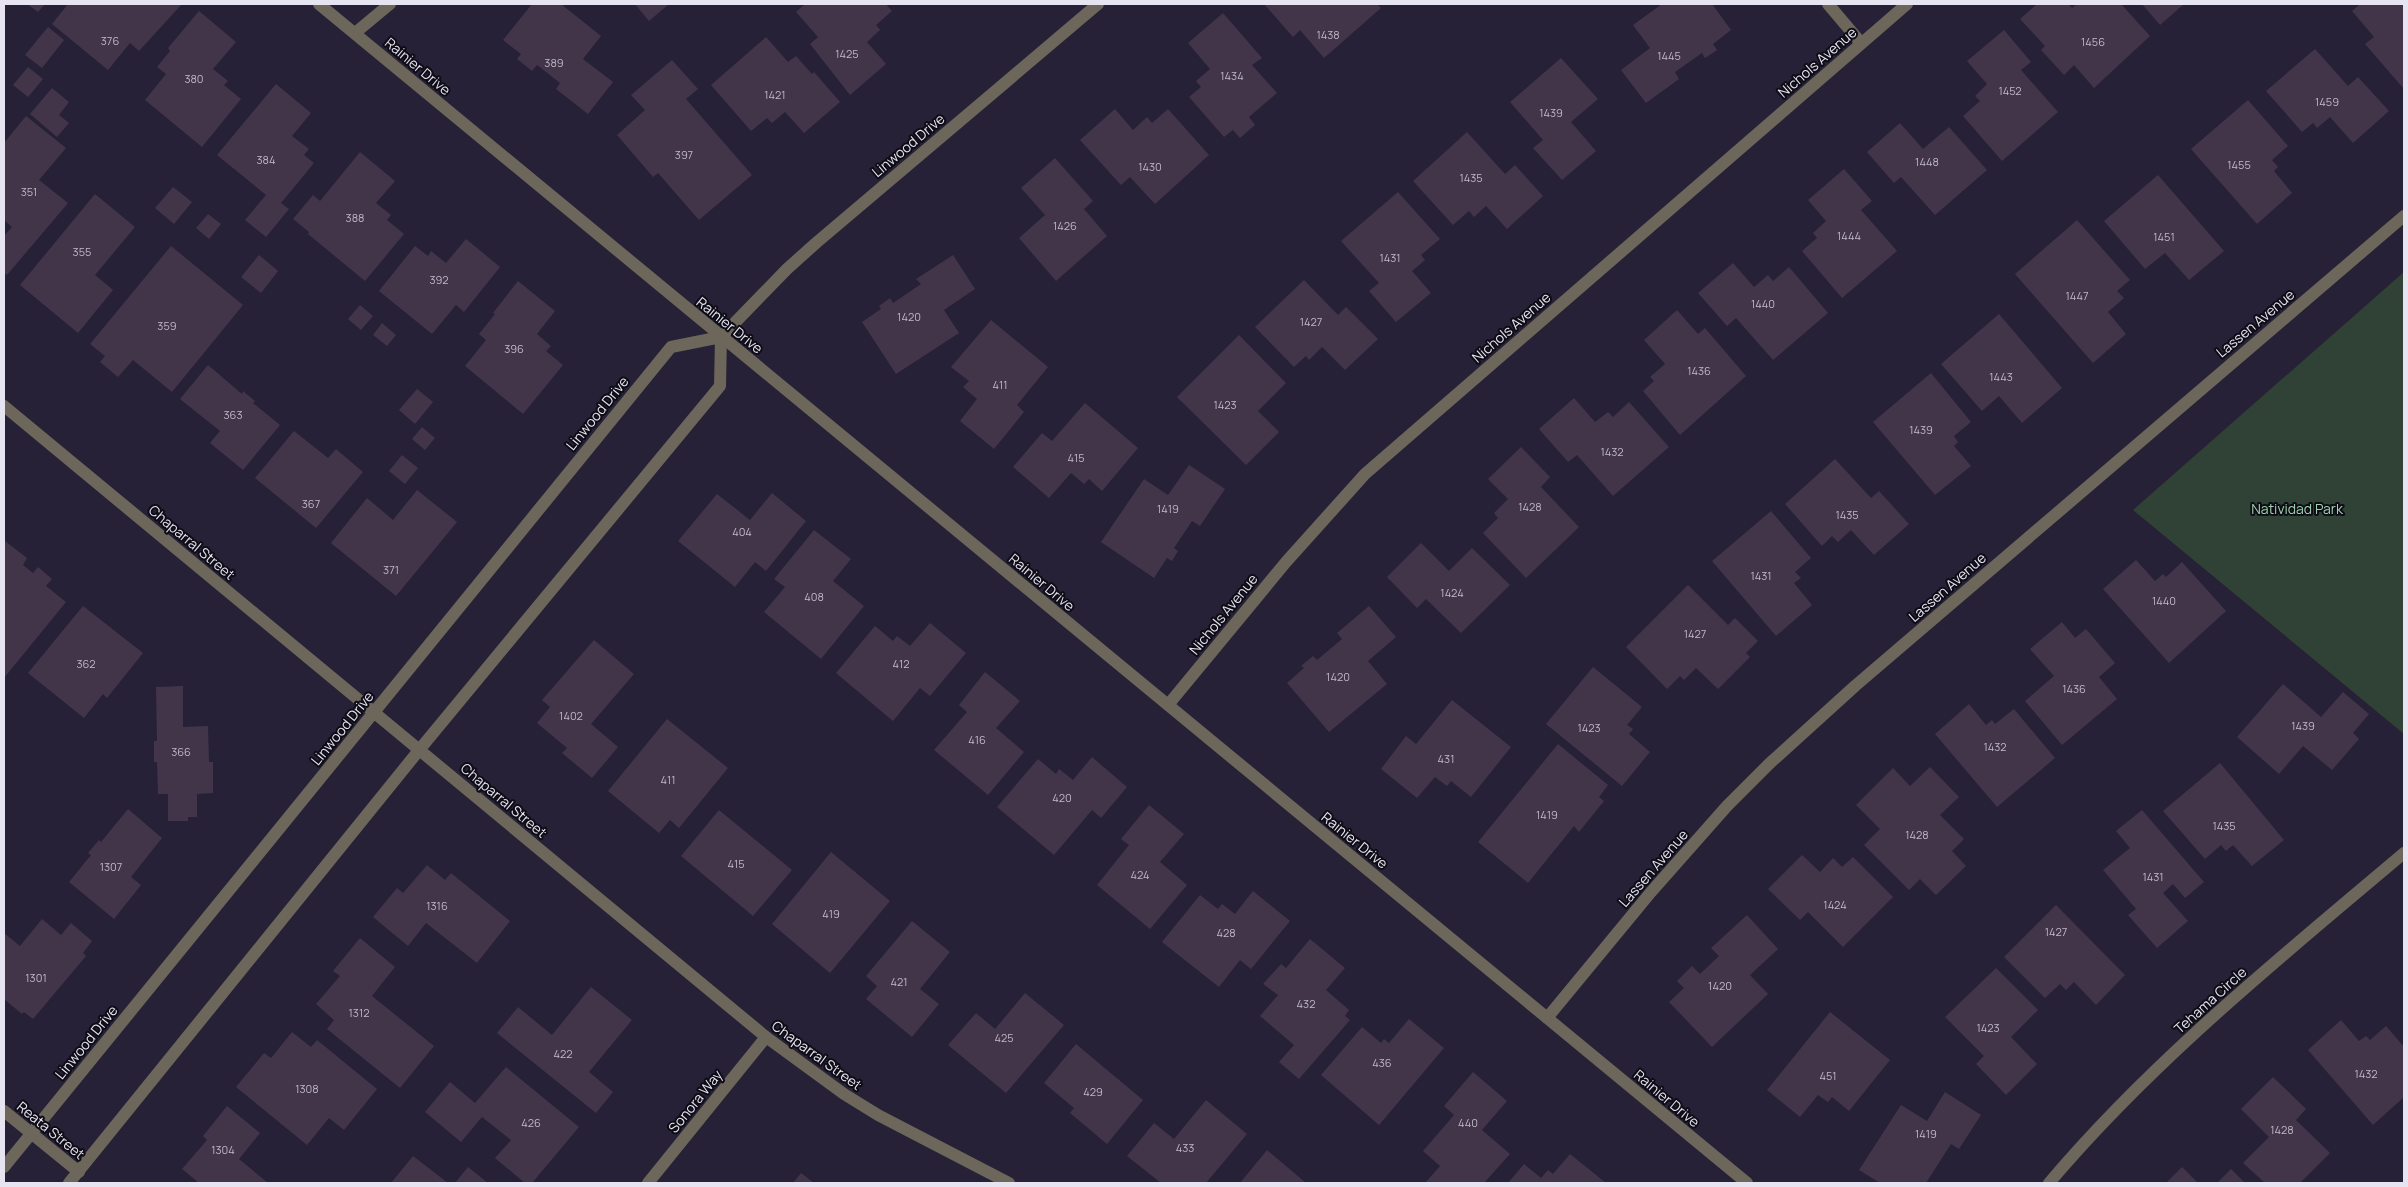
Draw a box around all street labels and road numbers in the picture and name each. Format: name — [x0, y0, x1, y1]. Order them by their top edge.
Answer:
street label: Nichols Avenue — [1774, 23, 1860, 101]
street label: Rainier Drive — [381, 33, 455, 99]
street label: Linwood Drive — [868, 109, 948, 181]
street label: Lassen Avenue — [2212, 285, 2298, 361]
street label: Nichols Avenue — [1468, 288, 1554, 366]
street label: Rainier Drive — [693, 292, 767, 358]
street label: Linwood Drive — [561, 372, 633, 454]
street label: Chaparral Street — [145, 500, 239, 584]
street label: Lassen Avenue — [1904, 548, 1990, 626]
street label: Rainier Drive — [1005, 549, 1079, 615]
street label: Nichols Avenue — [1185, 570, 1261, 658]
street label: Linwood Drive — [306, 687, 378, 769]
street label: Chaparral Street — [457, 758, 551, 842]
street label: Rainier Drive — [1318, 807, 1392, 873]
street label: Lassen Avenue — [1614, 825, 1692, 911]
street label: Tehama Circle — [2170, 962, 2250, 1038]
street label: Linwood Drive — [50, 1001, 122, 1083]
street label: Chaparral Street — [768, 1016, 866, 1094]
street label: Sonora Way — [664, 1065, 727, 1137]
street label: Rainier Drive — [1630, 1065, 1704, 1131]
street label: Reata Street — [13, 1097, 89, 1163]

